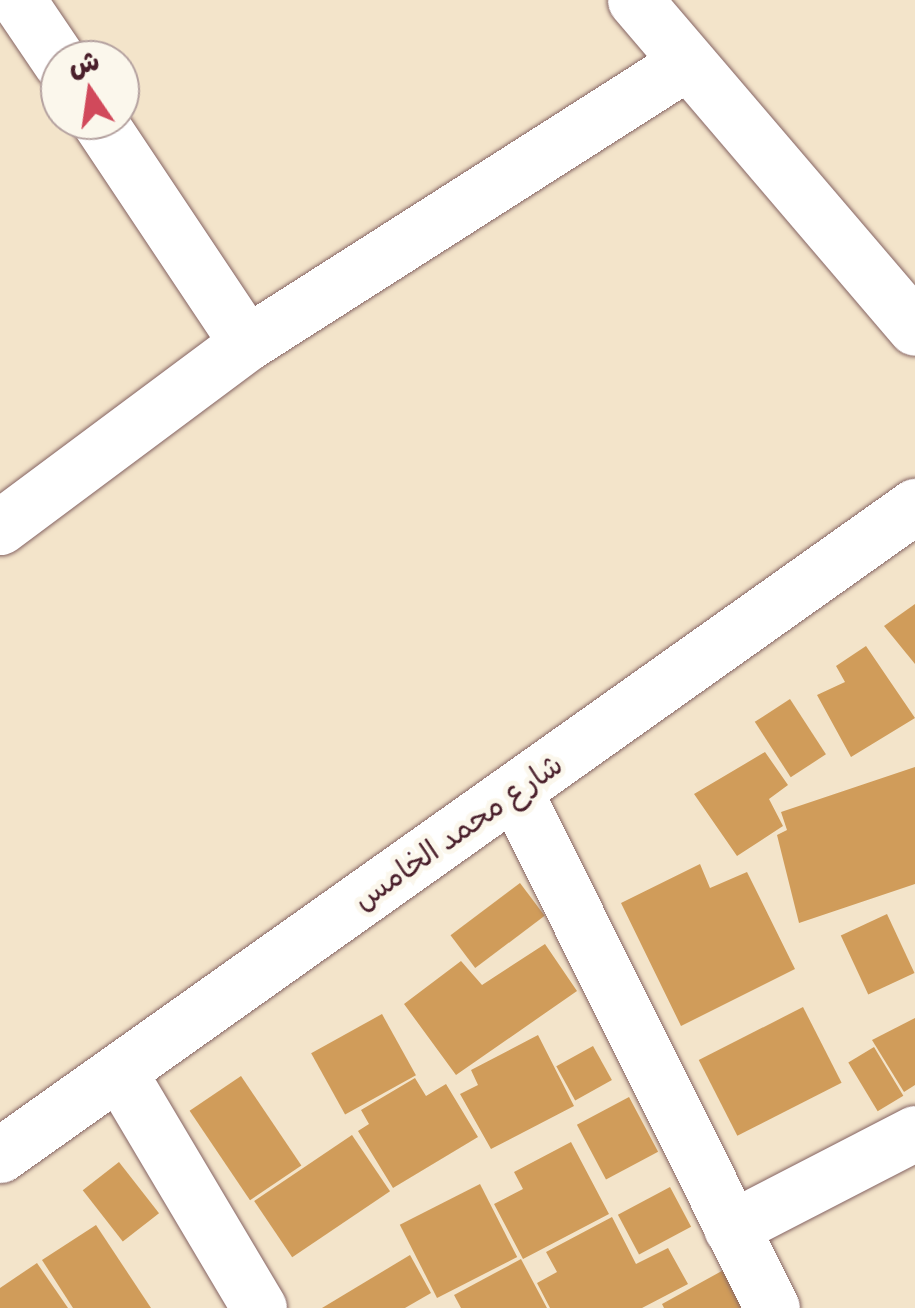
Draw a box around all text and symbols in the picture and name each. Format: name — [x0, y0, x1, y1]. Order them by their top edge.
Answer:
north arrow — [40, 40, 140, 140]
text: ش — [65, 43, 103, 83]
street label: شارع محمد الخامس — [346, 746, 570, 918]

